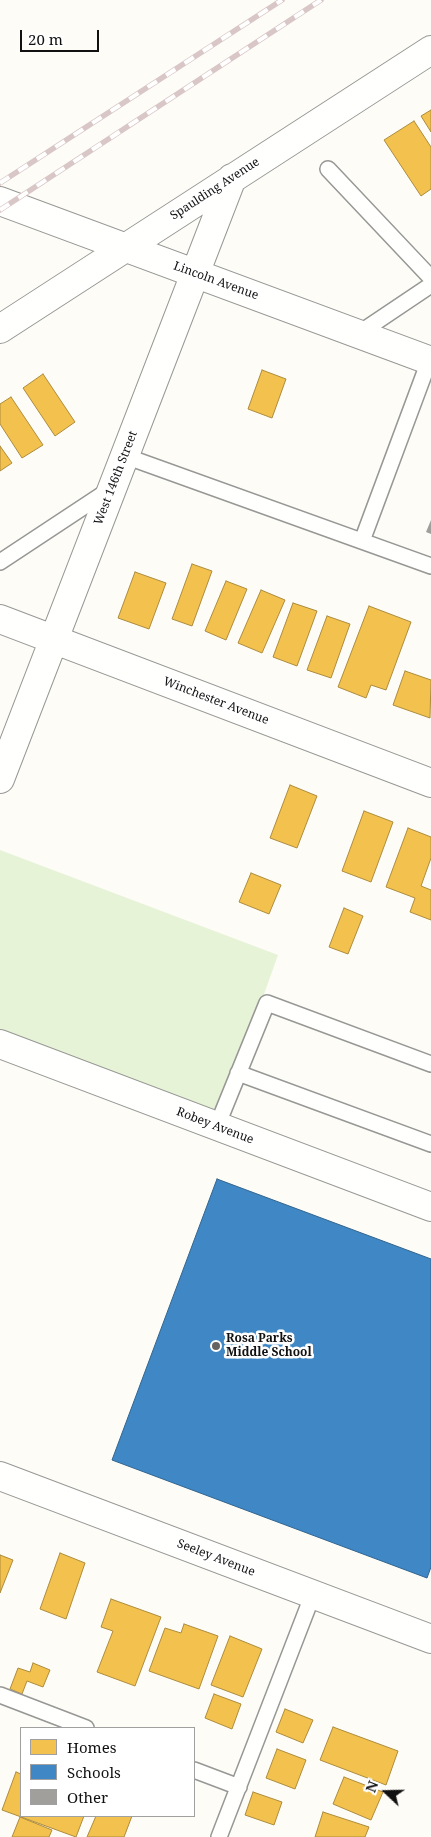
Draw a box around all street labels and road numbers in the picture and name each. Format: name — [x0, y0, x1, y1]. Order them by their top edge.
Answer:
street label: Spaulding Avenue — [168, 155, 262, 223]
street label: Lincoln Avenue — [172, 259, 260, 303]
street label: West 146th Street — [91, 429, 141, 527]
street label: Winchester Avenue — [161, 674, 271, 728]
street label: Robey Avenue — [174, 1105, 256, 1147]
street label: Seeley Avenue — [175, 1537, 257, 1579]

